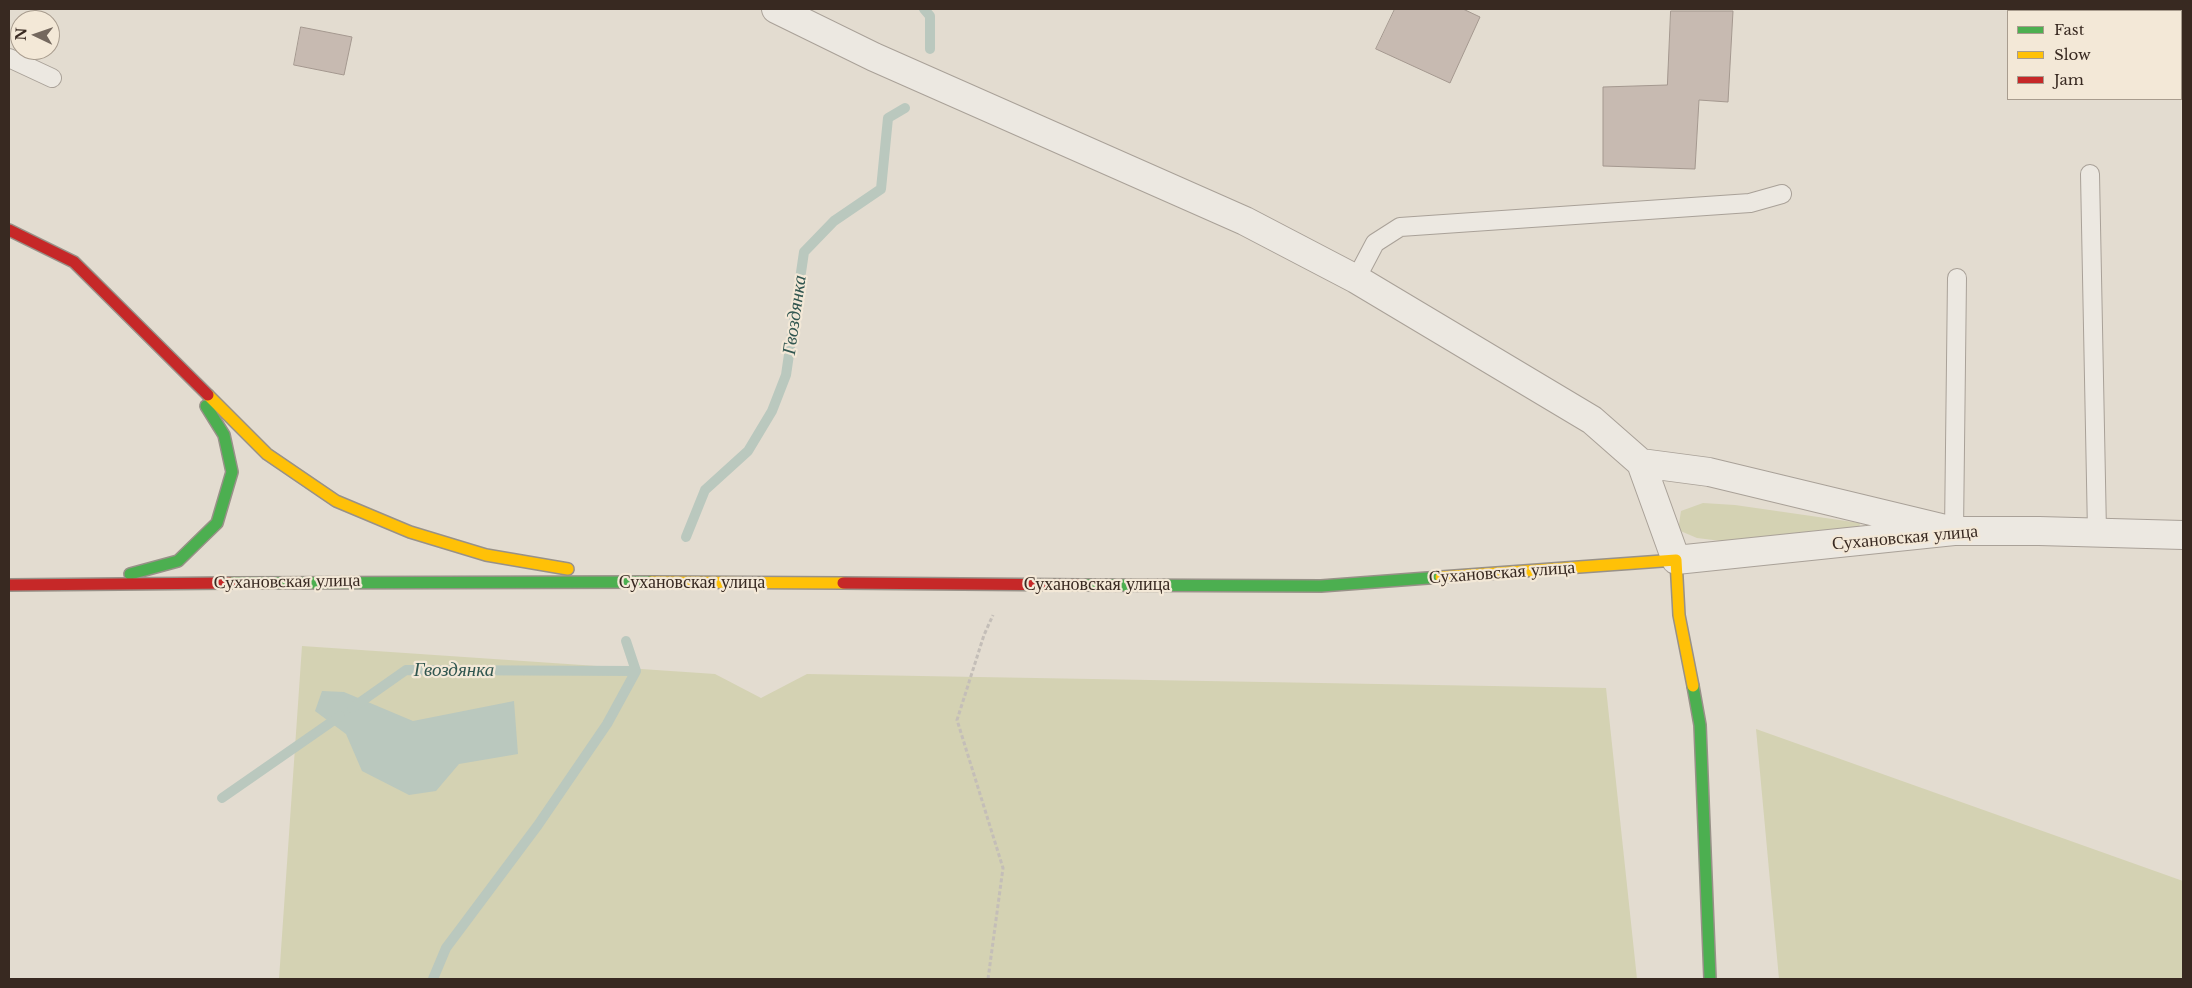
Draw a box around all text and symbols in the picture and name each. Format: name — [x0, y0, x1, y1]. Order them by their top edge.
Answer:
north arrow — [10, 10, 60, 60]
legend — [2007, 10, 2182, 100]
text: Fast — [2054, 20, 2084, 39]
text: N — [12, 27, 30, 41]
text: Slow — [2054, 45, 2091, 64]
text: Jam — [2054, 70, 2084, 89]
water label: Гвоздянка — [778, 274, 812, 356]
street label: Сухановская улица — [1831, 521, 1979, 555]
street label: Сухановская улица — [1428, 557, 1576, 589]
street label: Сухановская улица — [213, 570, 361, 594]
street label: Сухановская улица — [619, 572, 765, 594]
street label: Сухановская улица — [1024, 574, 1170, 596]
water label: Гвоздянка — [414, 660, 494, 682]

